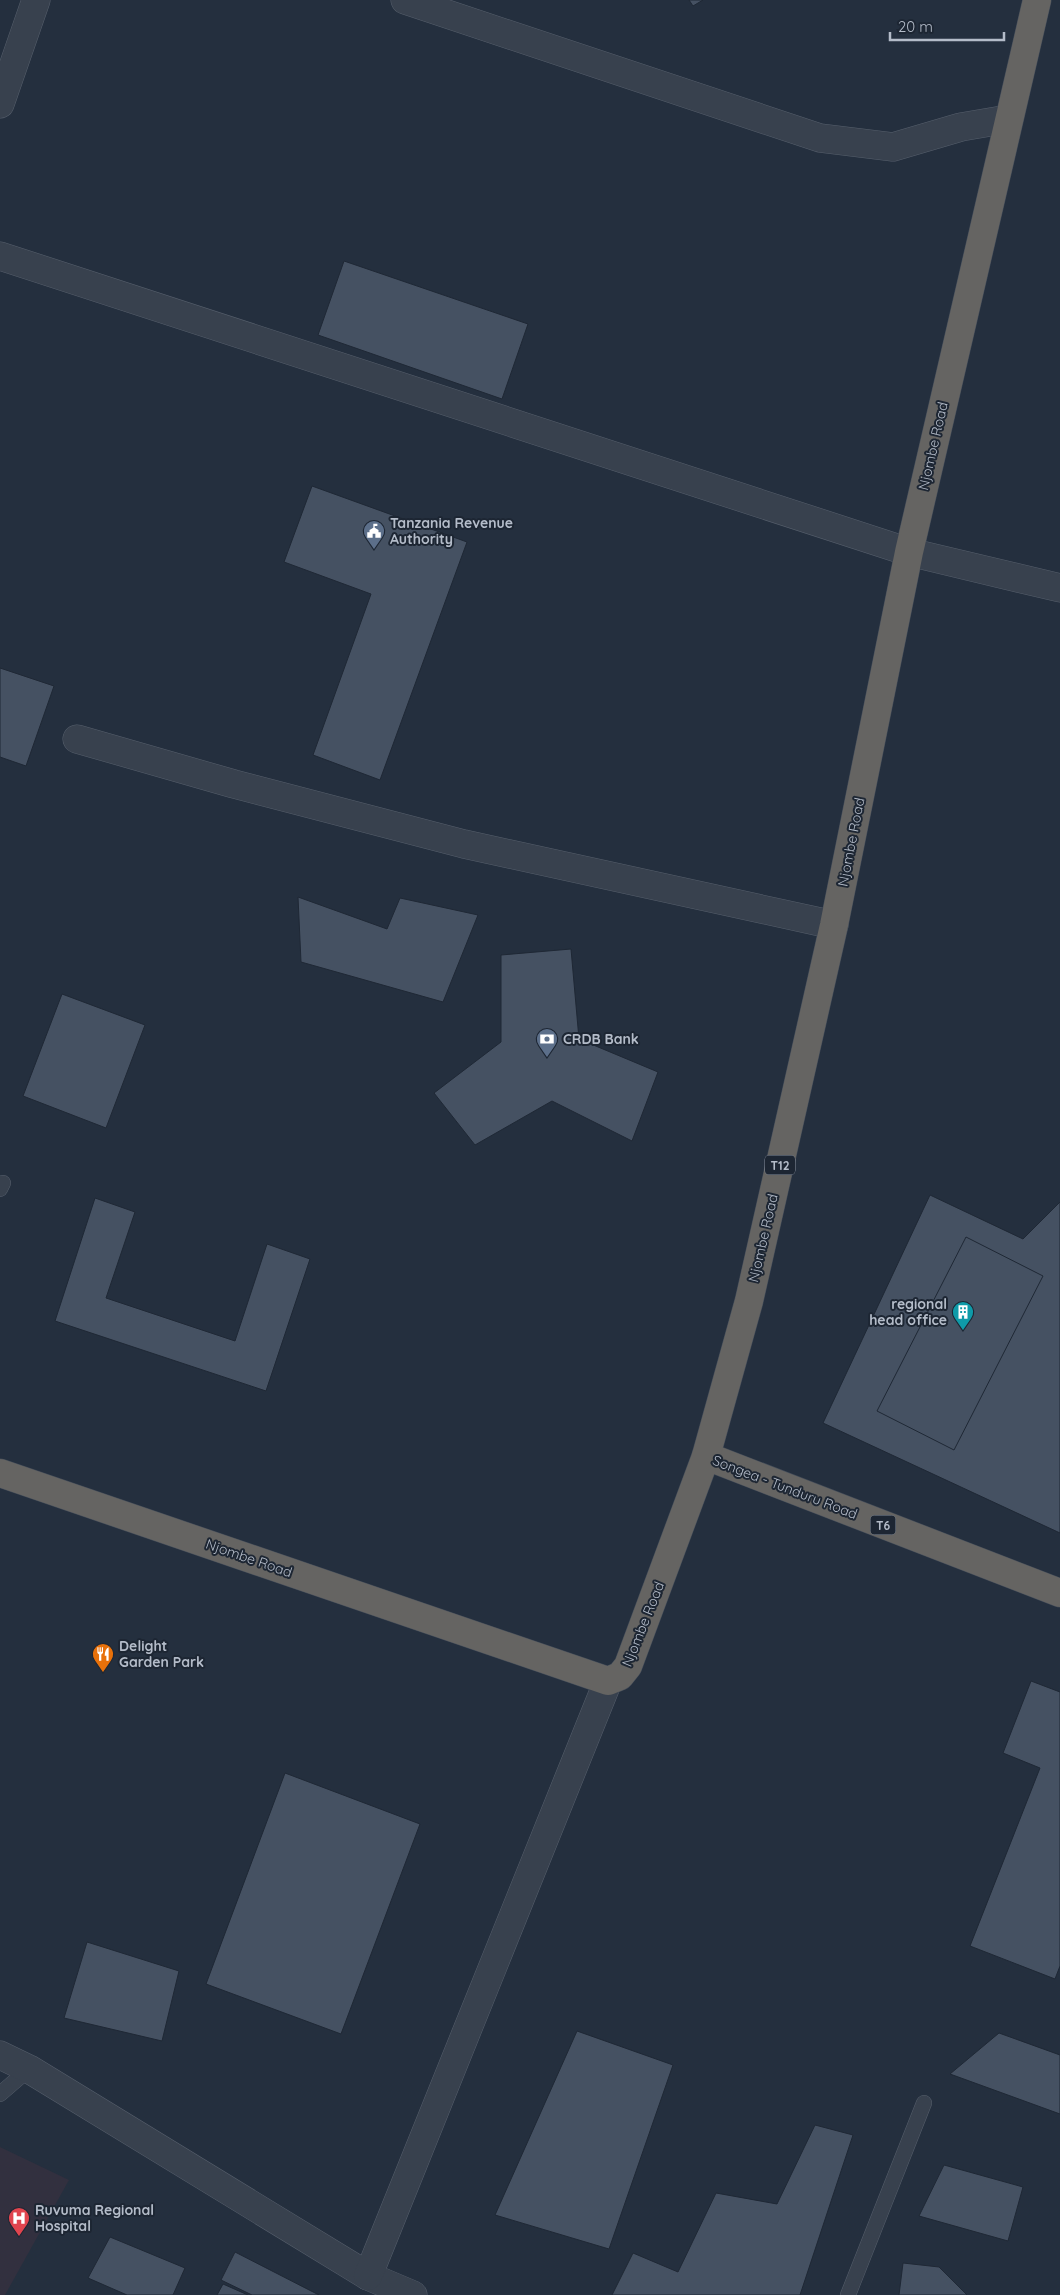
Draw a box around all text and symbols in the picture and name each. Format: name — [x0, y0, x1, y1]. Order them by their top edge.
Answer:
scale bar — [890, 10, 1004, 42]
text: 20 m — [898, 17, 933, 36]
street label: Njombe Road — [914, 400, 952, 492]
place label: Tanzania Revenue Authority — [390, 514, 513, 548]
public building icon: Tanzania Revenue Authority — [362, 519, 386, 550]
street label: Njombe Road — [834, 796, 868, 888]
bank icon: CRDB Bank — [535, 1027, 559, 1058]
place label: CRDB Bank — [563, 1030, 639, 1048]
road number: T12 — [765, 1156, 795, 1174]
street label: Njombe Road — [744, 1192, 782, 1284]
place label: regional head office — [869, 1295, 947, 1329]
building icon: regional head office — [951, 1300, 975, 1331]
street label: Songea - Tunduru Road — [710, 1451, 860, 1523]
road number: T6 — [870, 1516, 896, 1534]
street label: Njombe Road — [203, 1535, 295, 1581]
street label: Njombe Road — [618, 1579, 668, 1669]
place label: Delight Garden Park — [119, 1637, 204, 1671]
restaurant icon: Delight Garden Park — [91, 1642, 115, 1673]
place label: Ruvuma Regional Hospital — [35, 2201, 154, 2235]
hospital icon: Ruvuma Regional Hospital — [7, 2206, 31, 2237]

